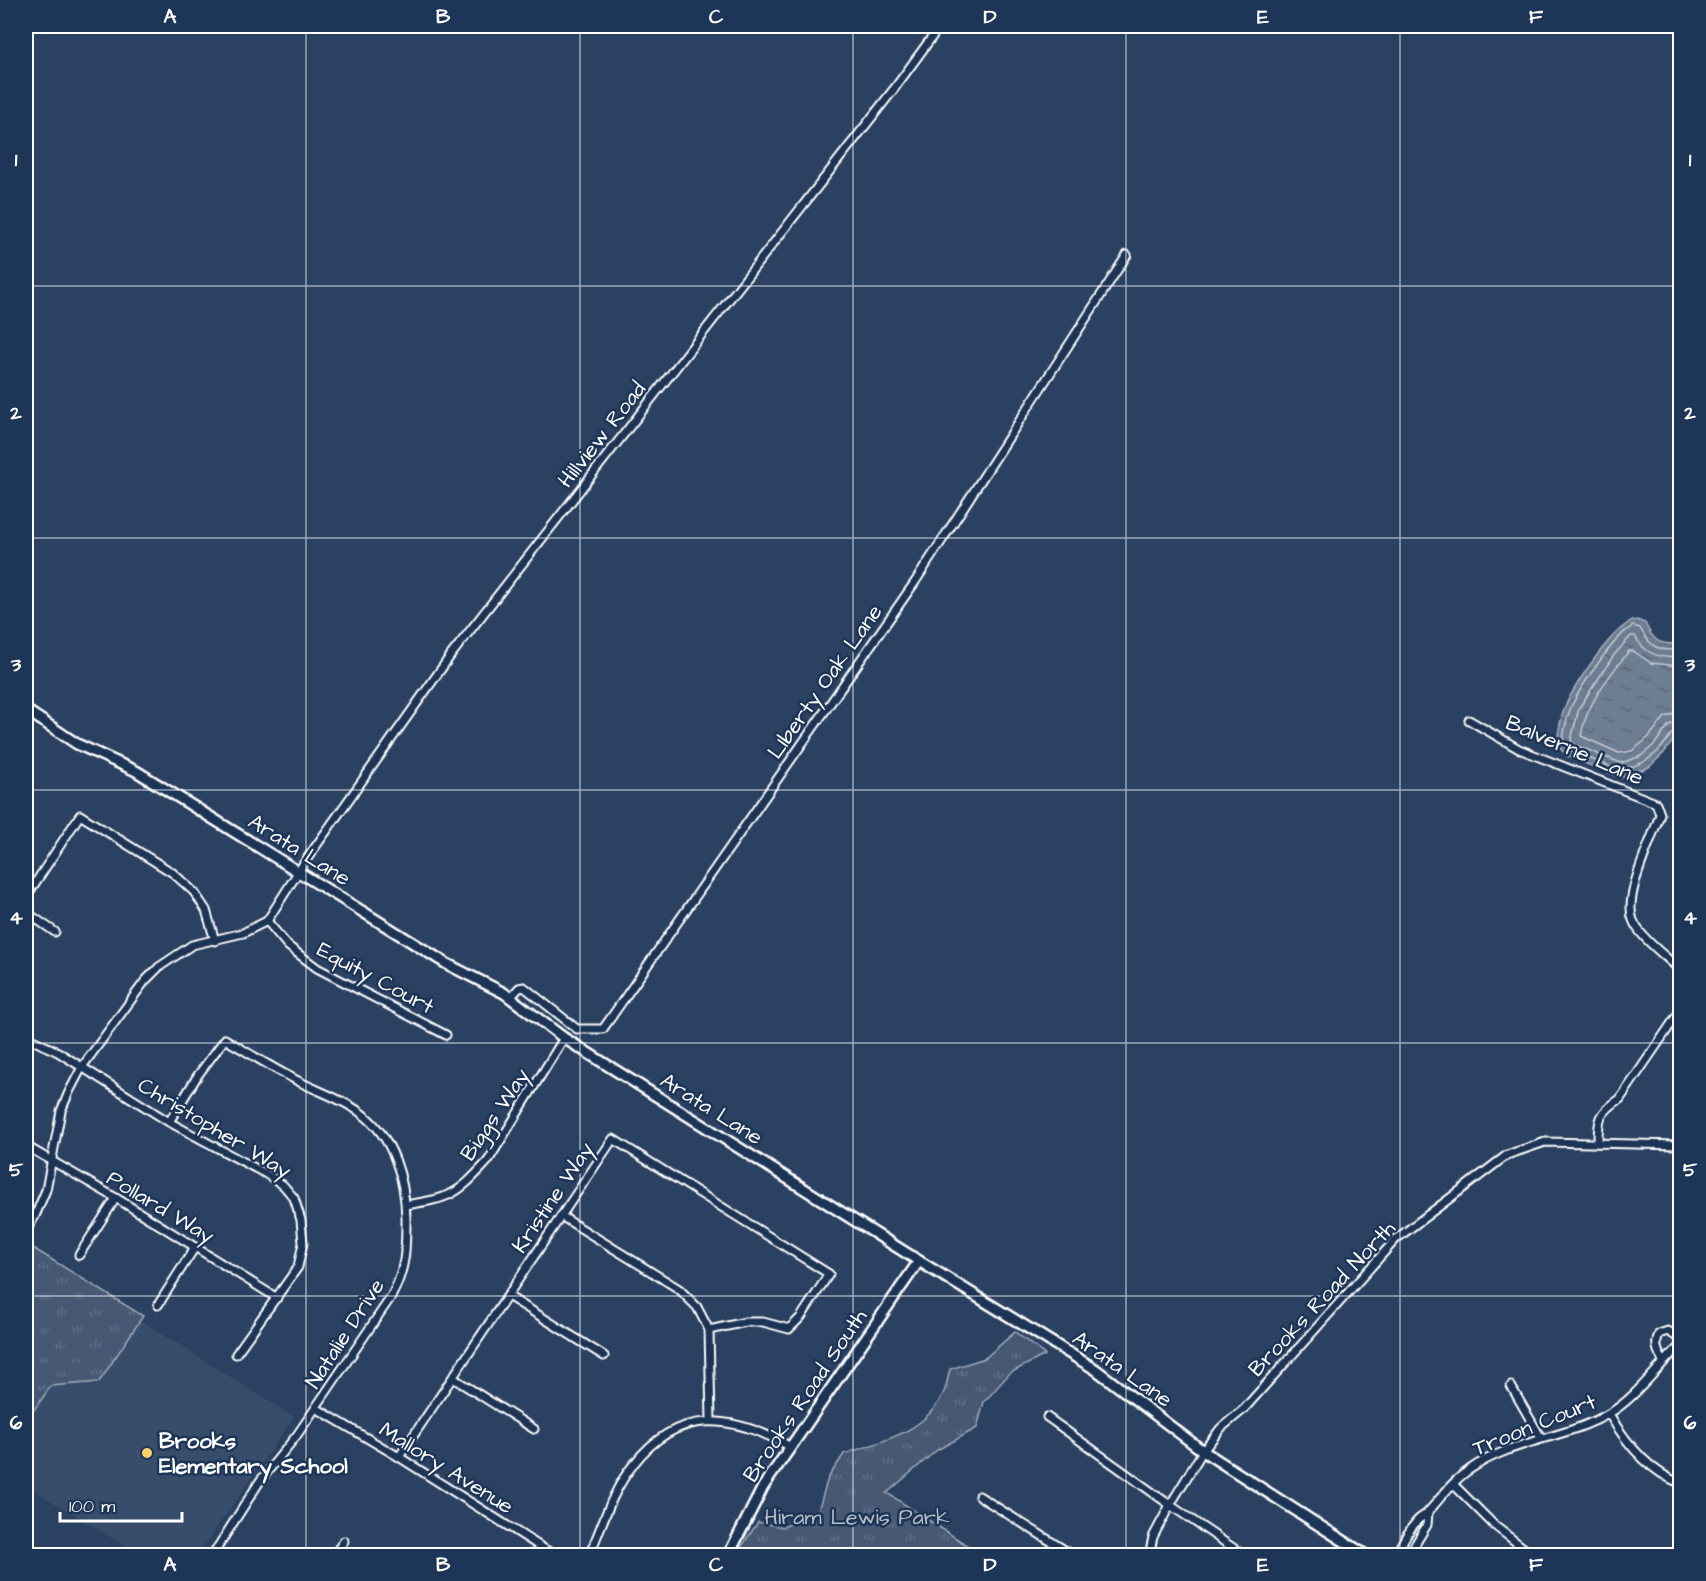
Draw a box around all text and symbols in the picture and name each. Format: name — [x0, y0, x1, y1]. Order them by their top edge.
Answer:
text: A — [164, 3, 177, 31]
text: B — [436, 3, 451, 31]
text: C — [709, 3, 724, 31]
text: D — [984, 3, 997, 31]
text: E — [1257, 3, 1269, 31]
text: F — [1529, 3, 1544, 31]
text: 1 — [15, 146, 18, 174]
text: 1 — [1689, 146, 1692, 174]
street label: Hillview Road — [551, 375, 654, 495]
text: 2 — [9, 399, 22, 427]
text: 2 — [1683, 399, 1696, 427]
street label: LIberty Oak Lane — [760, 598, 891, 766]
text: 3 — [10, 651, 22, 679]
text: 3 — [1684, 651, 1696, 679]
street label: Balverne Lane — [1501, 707, 1648, 793]
street label: Arata Lane — [242, 806, 357, 894]
text: 4 — [9, 904, 23, 932]
text: 4 — [1683, 904, 1697, 932]
street label: Equity Court — [311, 934, 440, 1023]
street label: Biggs Way — [453, 1062, 538, 1168]
street label: Arata Lane — [654, 1065, 769, 1153]
street label: Christopher Way — [131, 1070, 297, 1187]
street label: Kristine Way — [505, 1136, 603, 1260]
text: 5 — [9, 1156, 24, 1184]
text: 5 — [1683, 1156, 1698, 1184]
street label: Pollard Way — [100, 1163, 220, 1253]
street label: Brooks Road North — [1241, 1214, 1403, 1384]
street label: Natalie Drive — [298, 1273, 393, 1395]
street label: Brooks Road South — [736, 1303, 875, 1489]
street label: Arata Lane — [1066, 1323, 1178, 1415]
street label: Troon Court — [1468, 1387, 1601, 1464]
text: 6 — [10, 1409, 23, 1437]
text: 6 — [1684, 1409, 1697, 1437]
street label: Mallory Avenue — [373, 1415, 519, 1523]
place label: Brooks Elementary School — [159, 1426, 348, 1484]
marker: Brooks Elementary School — [140, 1446, 154, 1460]
scale bar — [60, 1485, 182, 1523]
text: 100 m — [69, 1494, 115, 1519]
park label: Hiram Lewis Park — [765, 1502, 950, 1533]
text: A — [164, 1551, 177, 1579]
text: B — [436, 1551, 451, 1579]
text: C — [709, 1551, 724, 1579]
text: D — [984, 1551, 997, 1579]
text: E — [1257, 1551, 1269, 1579]
text: F — [1529, 1551, 1544, 1579]

